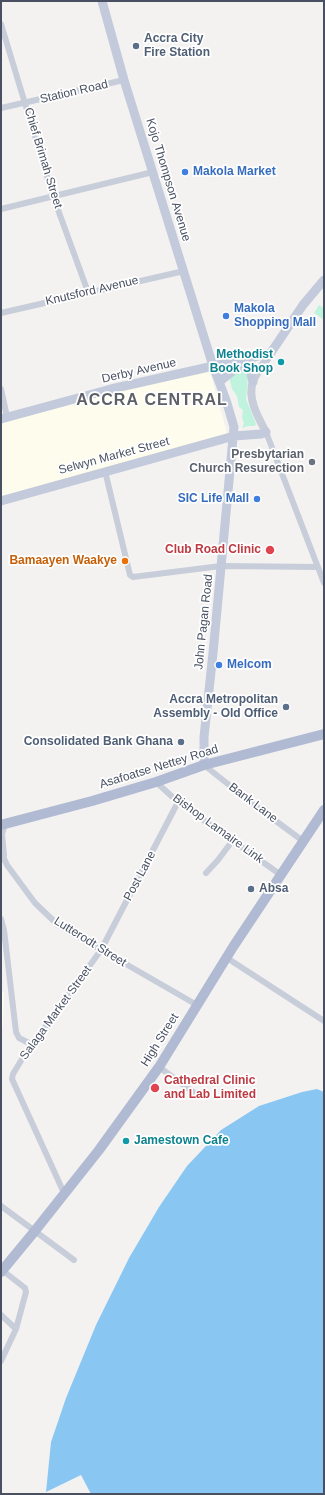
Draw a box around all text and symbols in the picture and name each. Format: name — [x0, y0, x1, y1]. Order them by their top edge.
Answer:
place label: Accra City Fire Station — [144, 32, 210, 60]
marker: Accra City Fire Station — [131, 41, 141, 51]
street label: Station Road — [39, 77, 109, 107]
street label: Chief Brimah Street — [21, 106, 65, 210]
street label: Kojo Thompson Avenue — [142, 117, 194, 243]
place label: Makola Market — [193, 165, 276, 179]
marker: Makola Market — [180, 167, 190, 177]
street label: Knutsford Avenue — [44, 273, 140, 309]
place label: Makola Shopping Mall — [234, 302, 316, 330]
marker: Makola Shopping Mall — [221, 311, 231, 321]
place label: Methodist Book Shop — [210, 348, 273, 376]
street label: Derby Avenue — [100, 355, 178, 387]
marker: Methodist Book Shop — [276, 357, 286, 367]
district label: ACCRA CENTRAL — [76, 391, 228, 411]
street label: Selwyn Market Street — [57, 434, 171, 478]
place label: Presbytarian Church Resurection — [189, 448, 304, 476]
marker: Presbytarian Church Resurection — [307, 457, 317, 467]
place label: SIC Life Mall — [178, 492, 249, 506]
marker: SIC Life Mall — [252, 494, 262, 504]
place label: Club Road Clinic — [165, 543, 261, 557]
marker: Club Road Clinic — [264, 544, 276, 556]
place label: Bamaayen Waakye — [9, 554, 117, 568]
marker: Bamaayen Waakye — [120, 556, 130, 566]
street label: John Pagan Road — [192, 573, 216, 671]
place label: Melcom — [227, 658, 272, 672]
marker: Melcom — [214, 660, 224, 670]
place label: Accra Metropolitan Assembly - Old Office — [153, 693, 278, 721]
marker: Accra Metropolitan Assembly - Old Office — [281, 702, 291, 712]
place label: Consolidated Bank Ghana — [24, 735, 173, 749]
marker: Consolidated Bank Ghana — [176, 737, 186, 747]
street label: Asafoatse Nettey Road — [98, 742, 220, 792]
street label: Bank Lane — [226, 780, 280, 826]
street label: Bishop Lamaire Link — [170, 791, 266, 867]
street label: Post Lane — [121, 849, 159, 903]
place label: Absa — [259, 882, 288, 896]
marker: Absa — [246, 884, 256, 894]
street label: Lutterodt Street — [51, 914, 129, 970]
street label: Salaga Market Street — [17, 963, 95, 1063]
street label: High Street — [138, 1011, 182, 1069]
place label: Cathedral Clinic and Lab Limited — [164, 1074, 256, 1102]
marker: Cathedral Clinic and Lab Limited — [149, 1082, 161, 1094]
place label: Jamestown Cafe — [134, 1134, 229, 1148]
marker: Jamestown Cafe — [121, 1136, 131, 1146]

